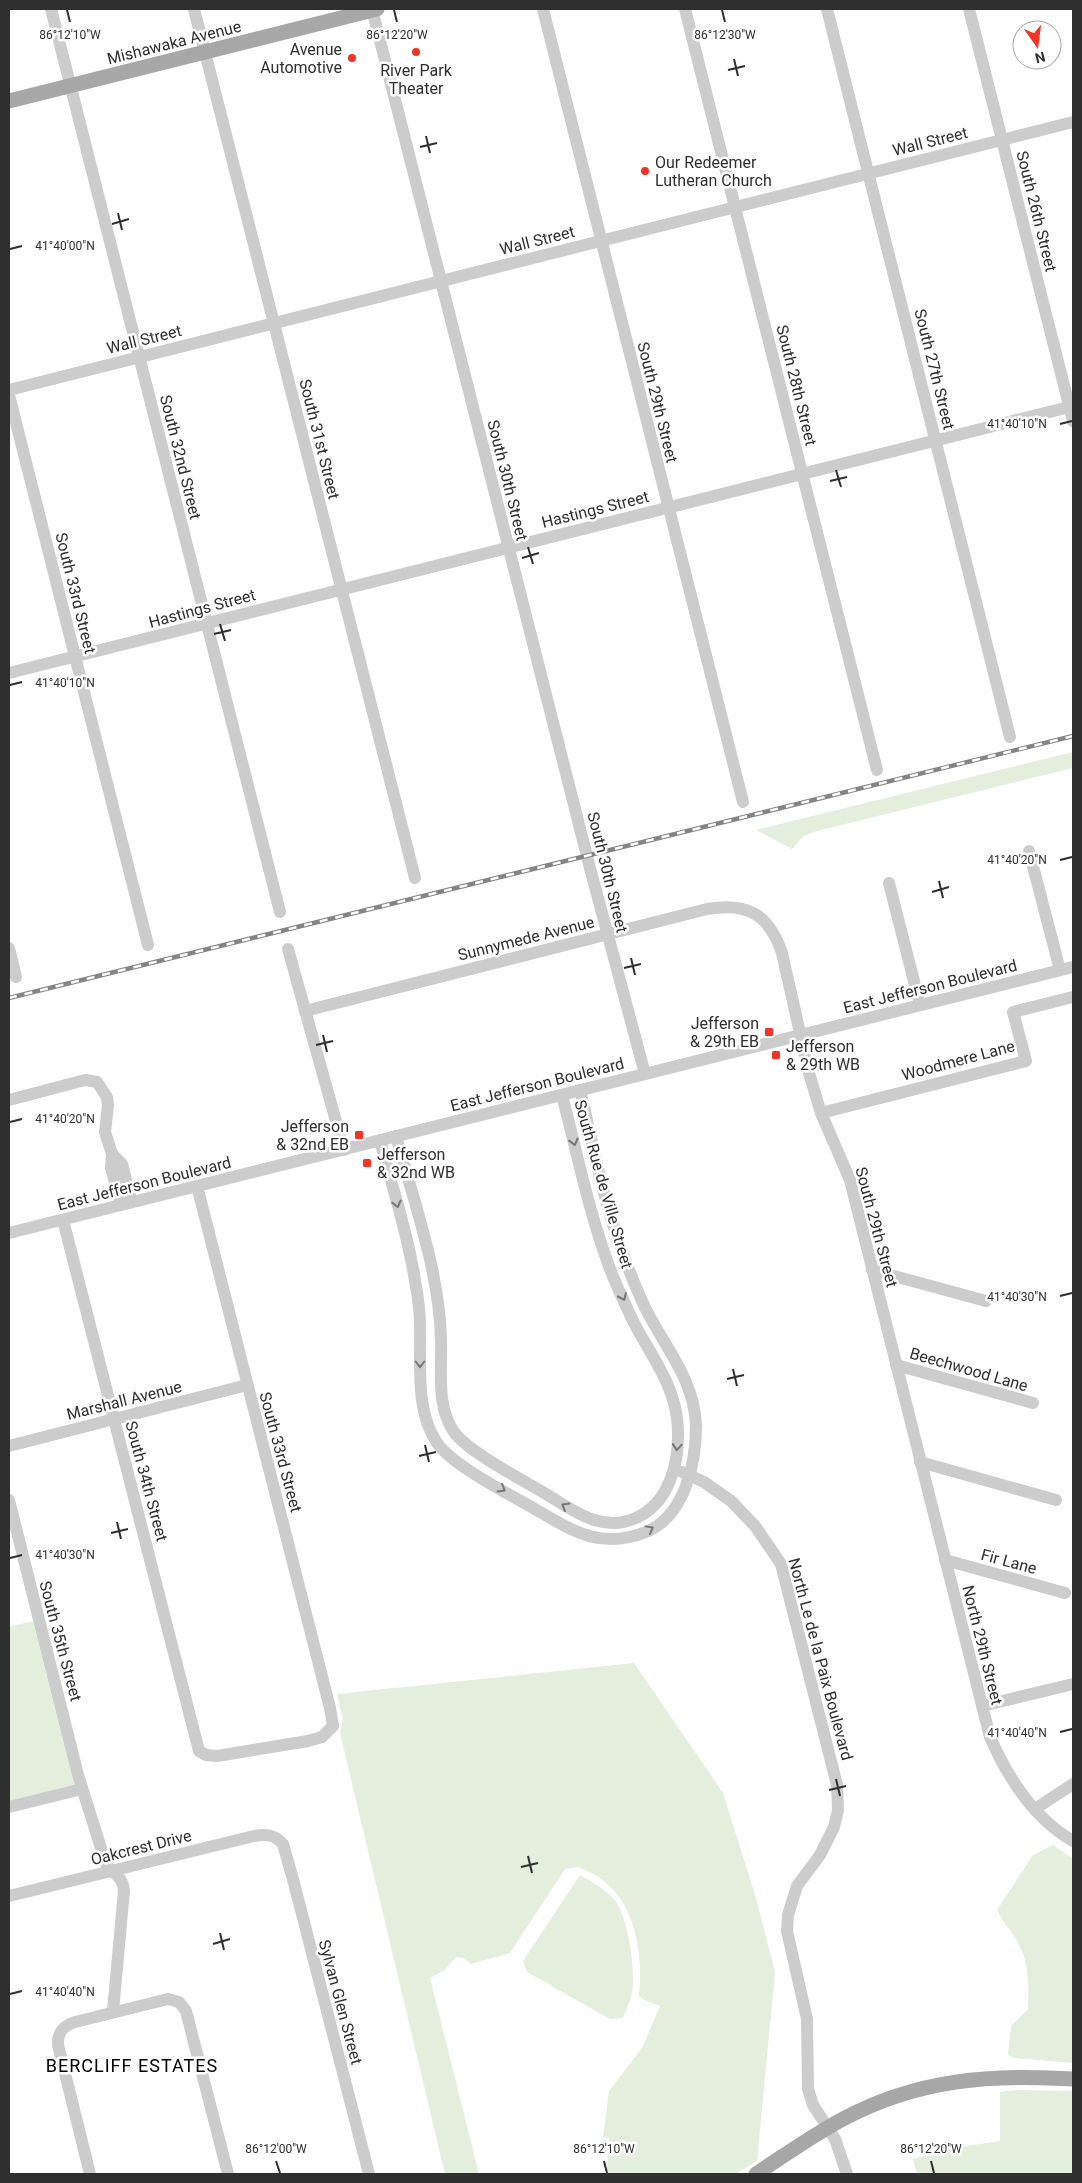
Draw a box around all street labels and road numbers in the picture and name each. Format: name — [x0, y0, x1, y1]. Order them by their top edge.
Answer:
street label: Mishawaka Avenue — [105, 17, 243, 68]
street label: Wall Street — [891, 123, 970, 160]
street label: South 26th Street — [1012, 149, 1061, 273]
street label: Wall Street — [498, 222, 577, 259]
street label: South 27th Street — [910, 307, 959, 431]
street label: Wall Street — [105, 321, 184, 358]
street label: South 28th Street — [772, 323, 821, 447]
street label: South 29th Street — [633, 340, 682, 464]
street label: South 31st Street — [295, 377, 344, 501]
street label: South 32nd Street — [156, 393, 205, 521]
street label: South 30th Street — [483, 418, 532, 542]
street label: Hastings Street — [540, 487, 651, 532]
street label: South 33rd Street — [51, 531, 100, 656]
street label: Hastings Street — [147, 585, 258, 632]
street label: South 30th Street — [583, 810, 632, 934]
street label: Sunnymede Avenue — [456, 912, 596, 965]
street label: East Jefferson Boulevard — [841, 956, 1019, 1017]
street label: Woodmere Lane — [900, 1036, 1017, 1085]
street label: East Jefferson Boulevard — [448, 1054, 626, 1115]
street label: South Rue de Ville Street — [570, 1098, 637, 1271]
street label: East Jefferson Boulevard — [55, 1153, 233, 1214]
street label: South 29th Street — [851, 1165, 902, 1289]
street label: Beechwood Lane — [908, 1344, 1030, 1395]
street label: Marshall Avenue — [65, 1377, 184, 1424]
street label: South 33rd Street — [255, 1390, 306, 1514]
street label: South 34th Street — [121, 1419, 172, 1543]
street label: Fir Lane — [979, 1545, 1039, 1578]
street label: North Le de la Paix Boulevard — [784, 1556, 857, 1762]
street label: South 35th Street — [35, 1579, 86, 1703]
street label: North 29th Street — [958, 1583, 1007, 1707]
street label: Oakcrest Drive — [89, 1826, 193, 1869]
street label: Sylvan Glen Street — [315, 1938, 366, 2067]

